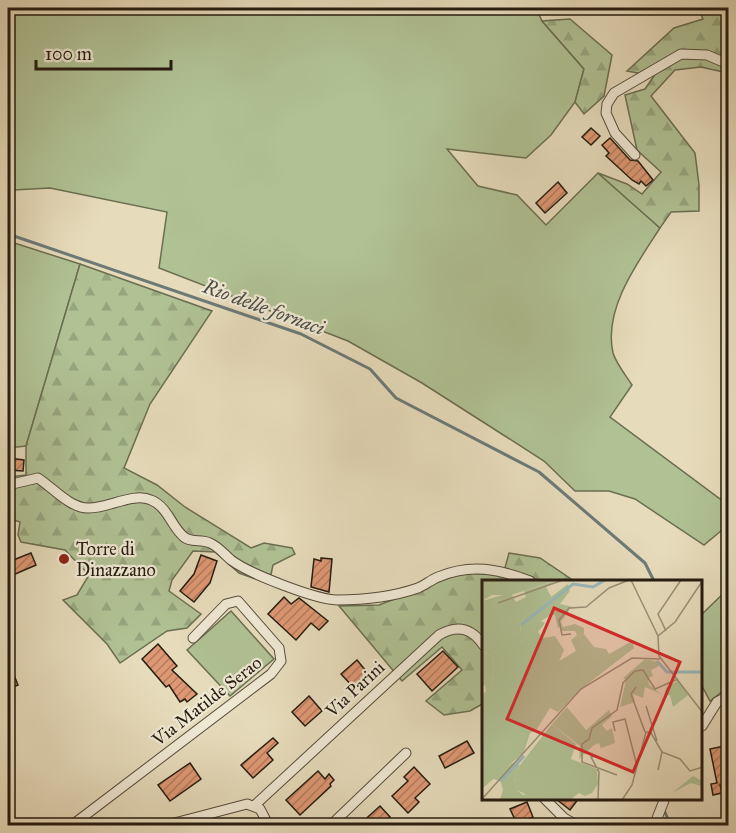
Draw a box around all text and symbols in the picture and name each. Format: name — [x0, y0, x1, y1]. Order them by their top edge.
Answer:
scale bar — [36, 33, 171, 71]
text: 100 m — [45, 43, 92, 65]
water label: Rio delle fornaci — [199, 274, 328, 340]
place label: Torre di Dinazzano — [76, 538, 156, 581]
marker: Torre di Dinazzano — [57, 552, 71, 566]
inset map — [482, 580, 703, 800]
street label: Via Matilde Serao — [147, 651, 266, 751]
street label: Via Parini — [320, 656, 389, 723]

